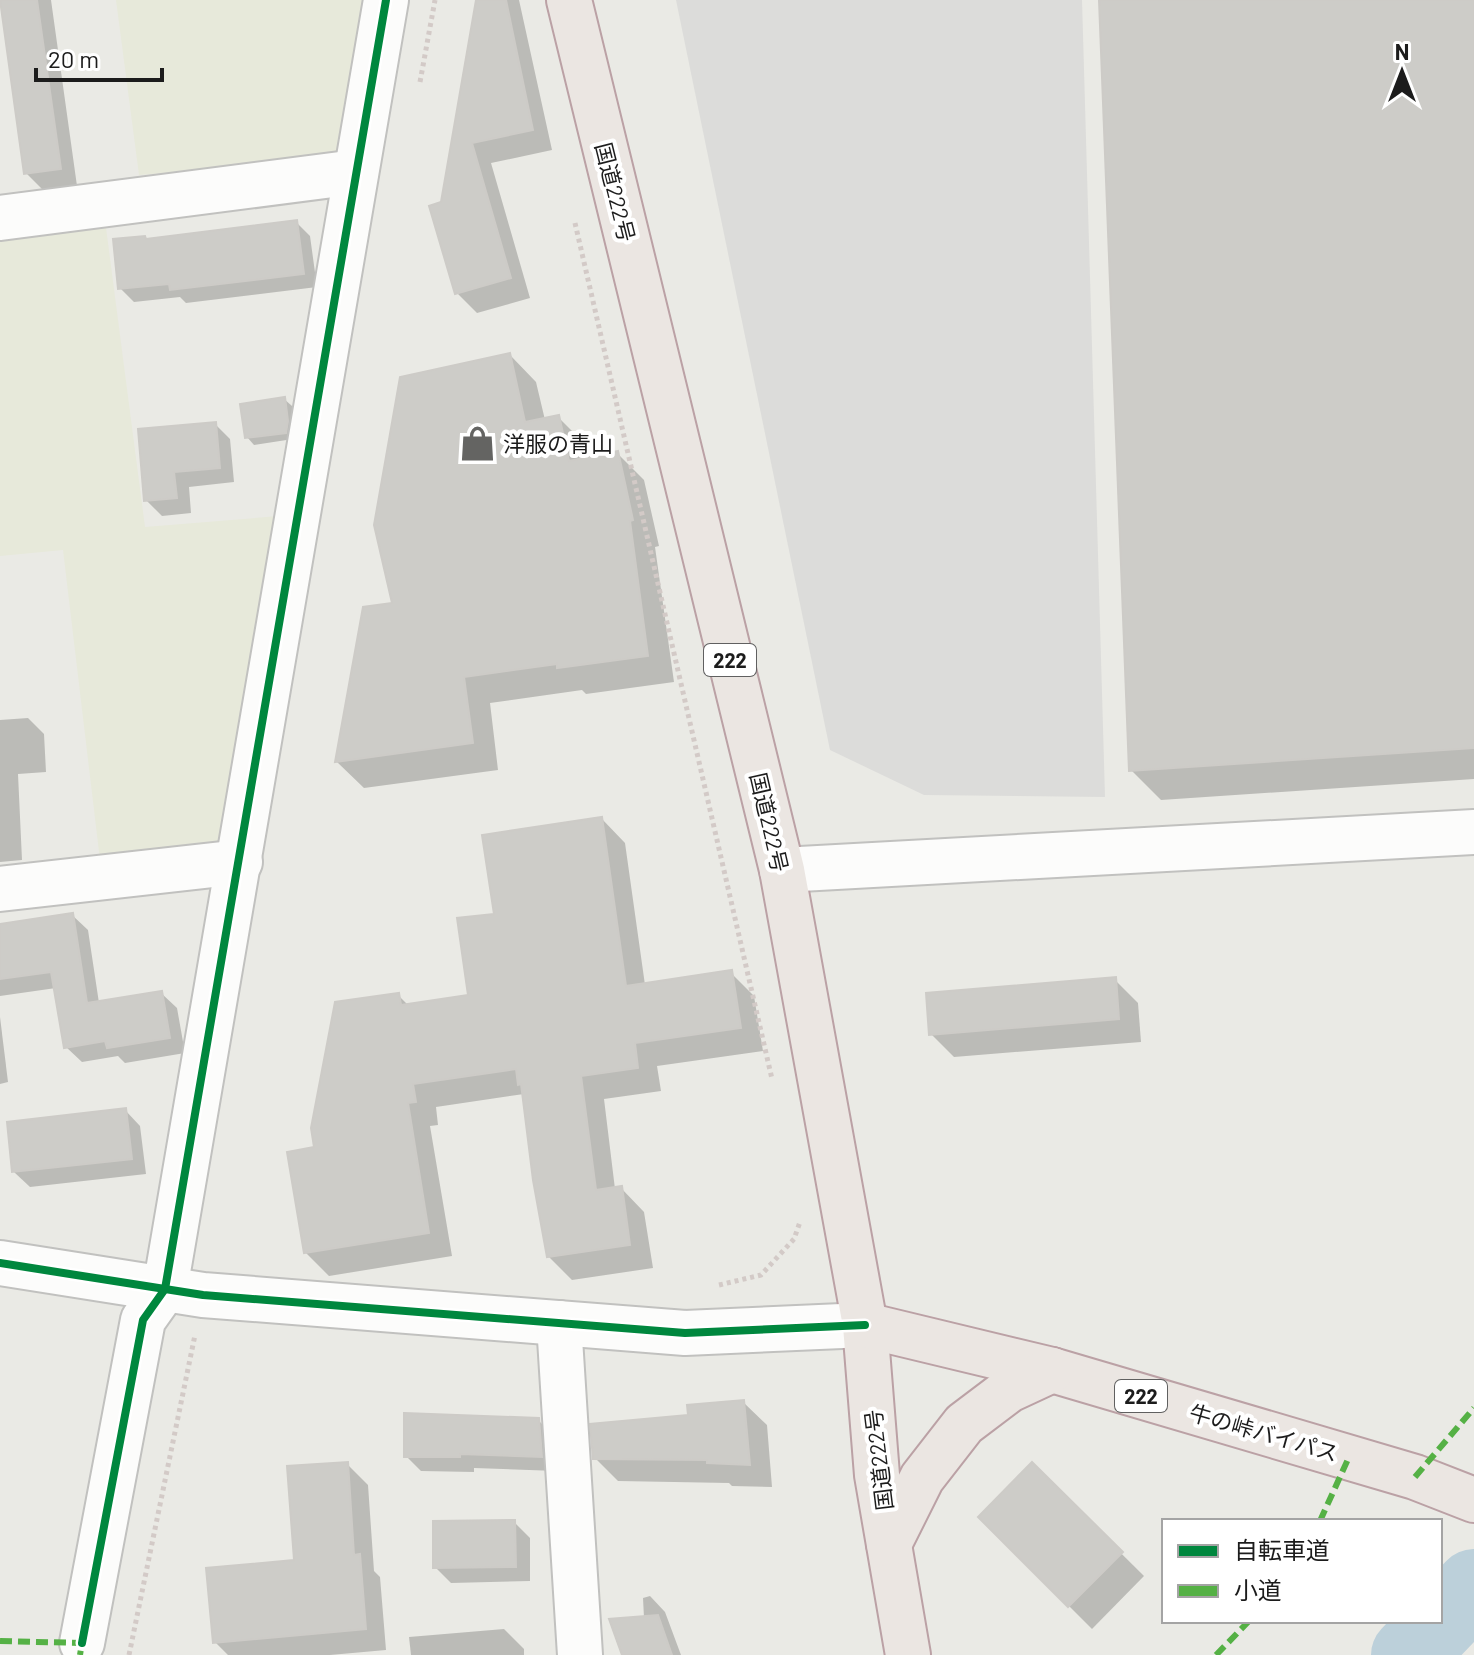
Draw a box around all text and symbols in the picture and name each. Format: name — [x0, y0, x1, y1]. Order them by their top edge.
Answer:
scale bar — [36, 32, 162, 82]
north arrow — [1362, 32, 1442, 112]
text: N — [1395, 38, 1409, 64]
text: 20 m — [48, 44, 99, 73]
street label: 国道222号 — [591, 140, 641, 244]
shop icon: 洋服の青山 — [458, 424, 496, 462]
place label: 洋服の青山 — [503, 430, 613, 456]
road number: 222 — [704, 644, 756, 676]
street label: 国道222号 — [746, 770, 794, 874]
road number: 222 — [1115, 1380, 1167, 1412]
street label: 牛の峠バイパス — [1187, 1398, 1341, 1466]
street label: 国道222号 — [859, 1408, 897, 1512]
legend — [1162, 1519, 1442, 1623]
text: 自転車道 — [1234, 1535, 1330, 1564]
text: 小道 — [1234, 1575, 1282, 1604]

